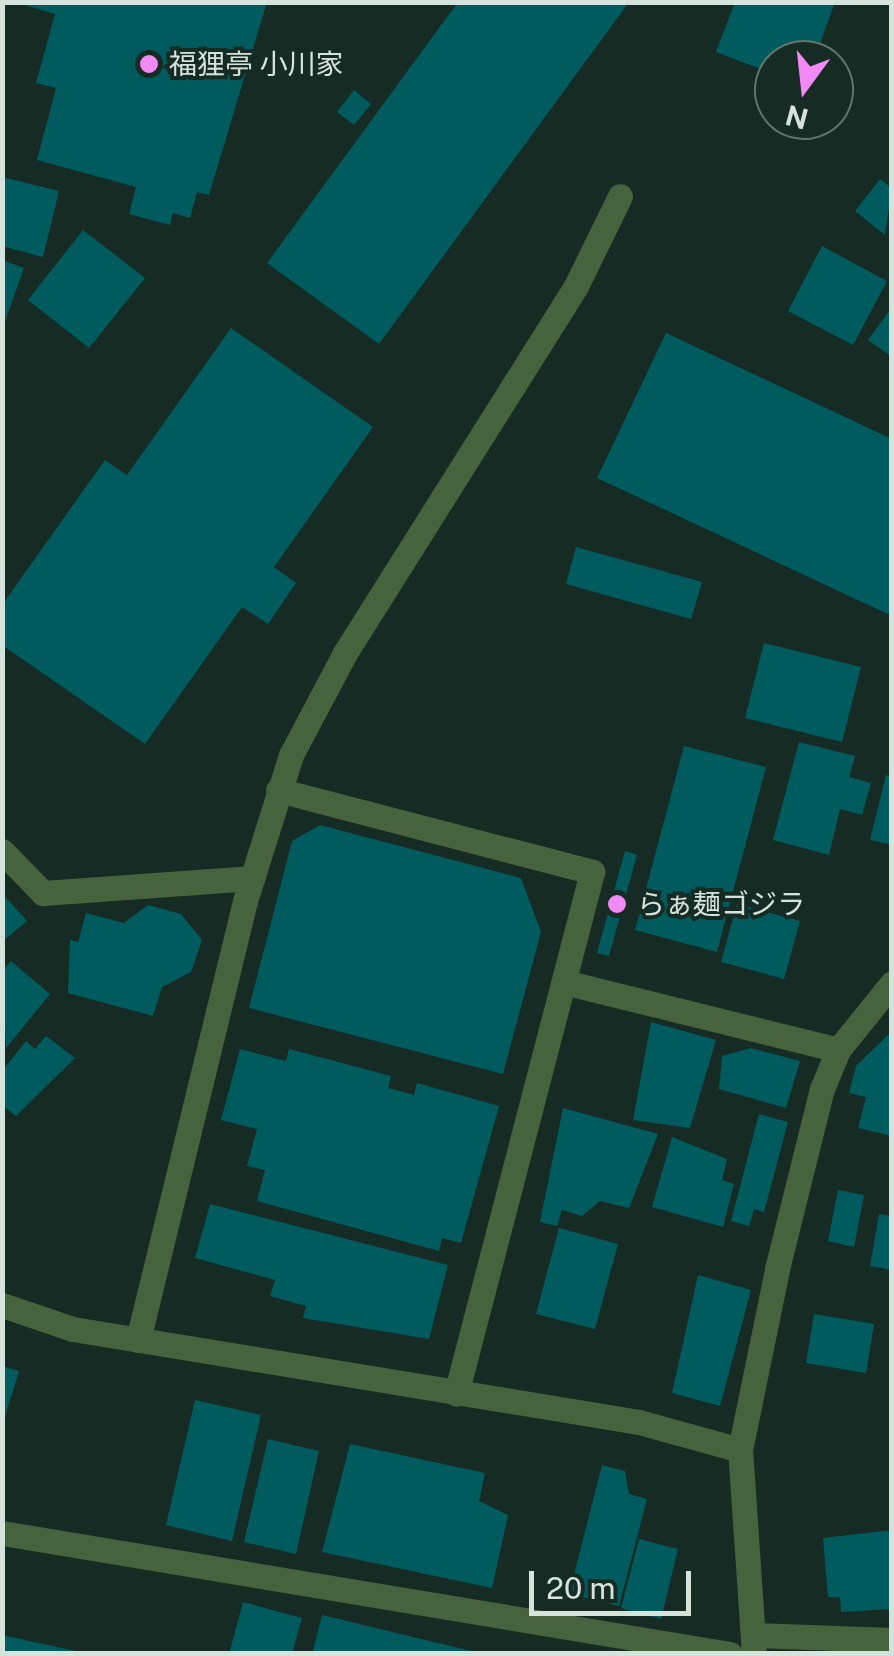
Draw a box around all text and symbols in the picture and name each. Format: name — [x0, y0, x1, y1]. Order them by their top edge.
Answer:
north arrow — [754, 40, 854, 140]
place label: 福狸亭 小川家 — [169, 47, 344, 81]
marker: 福狸亭 小川家 — [138, 53, 160, 75]
text: N — [782, 99, 811, 136]
place label: らぁ麺ゴジラ — [637, 887, 805, 921]
marker: らぁ麺ゴジラ — [606, 893, 628, 915]
scale bar — [534, 1551, 696, 1613]
text: 20 m — [546, 1570, 615, 1606]

